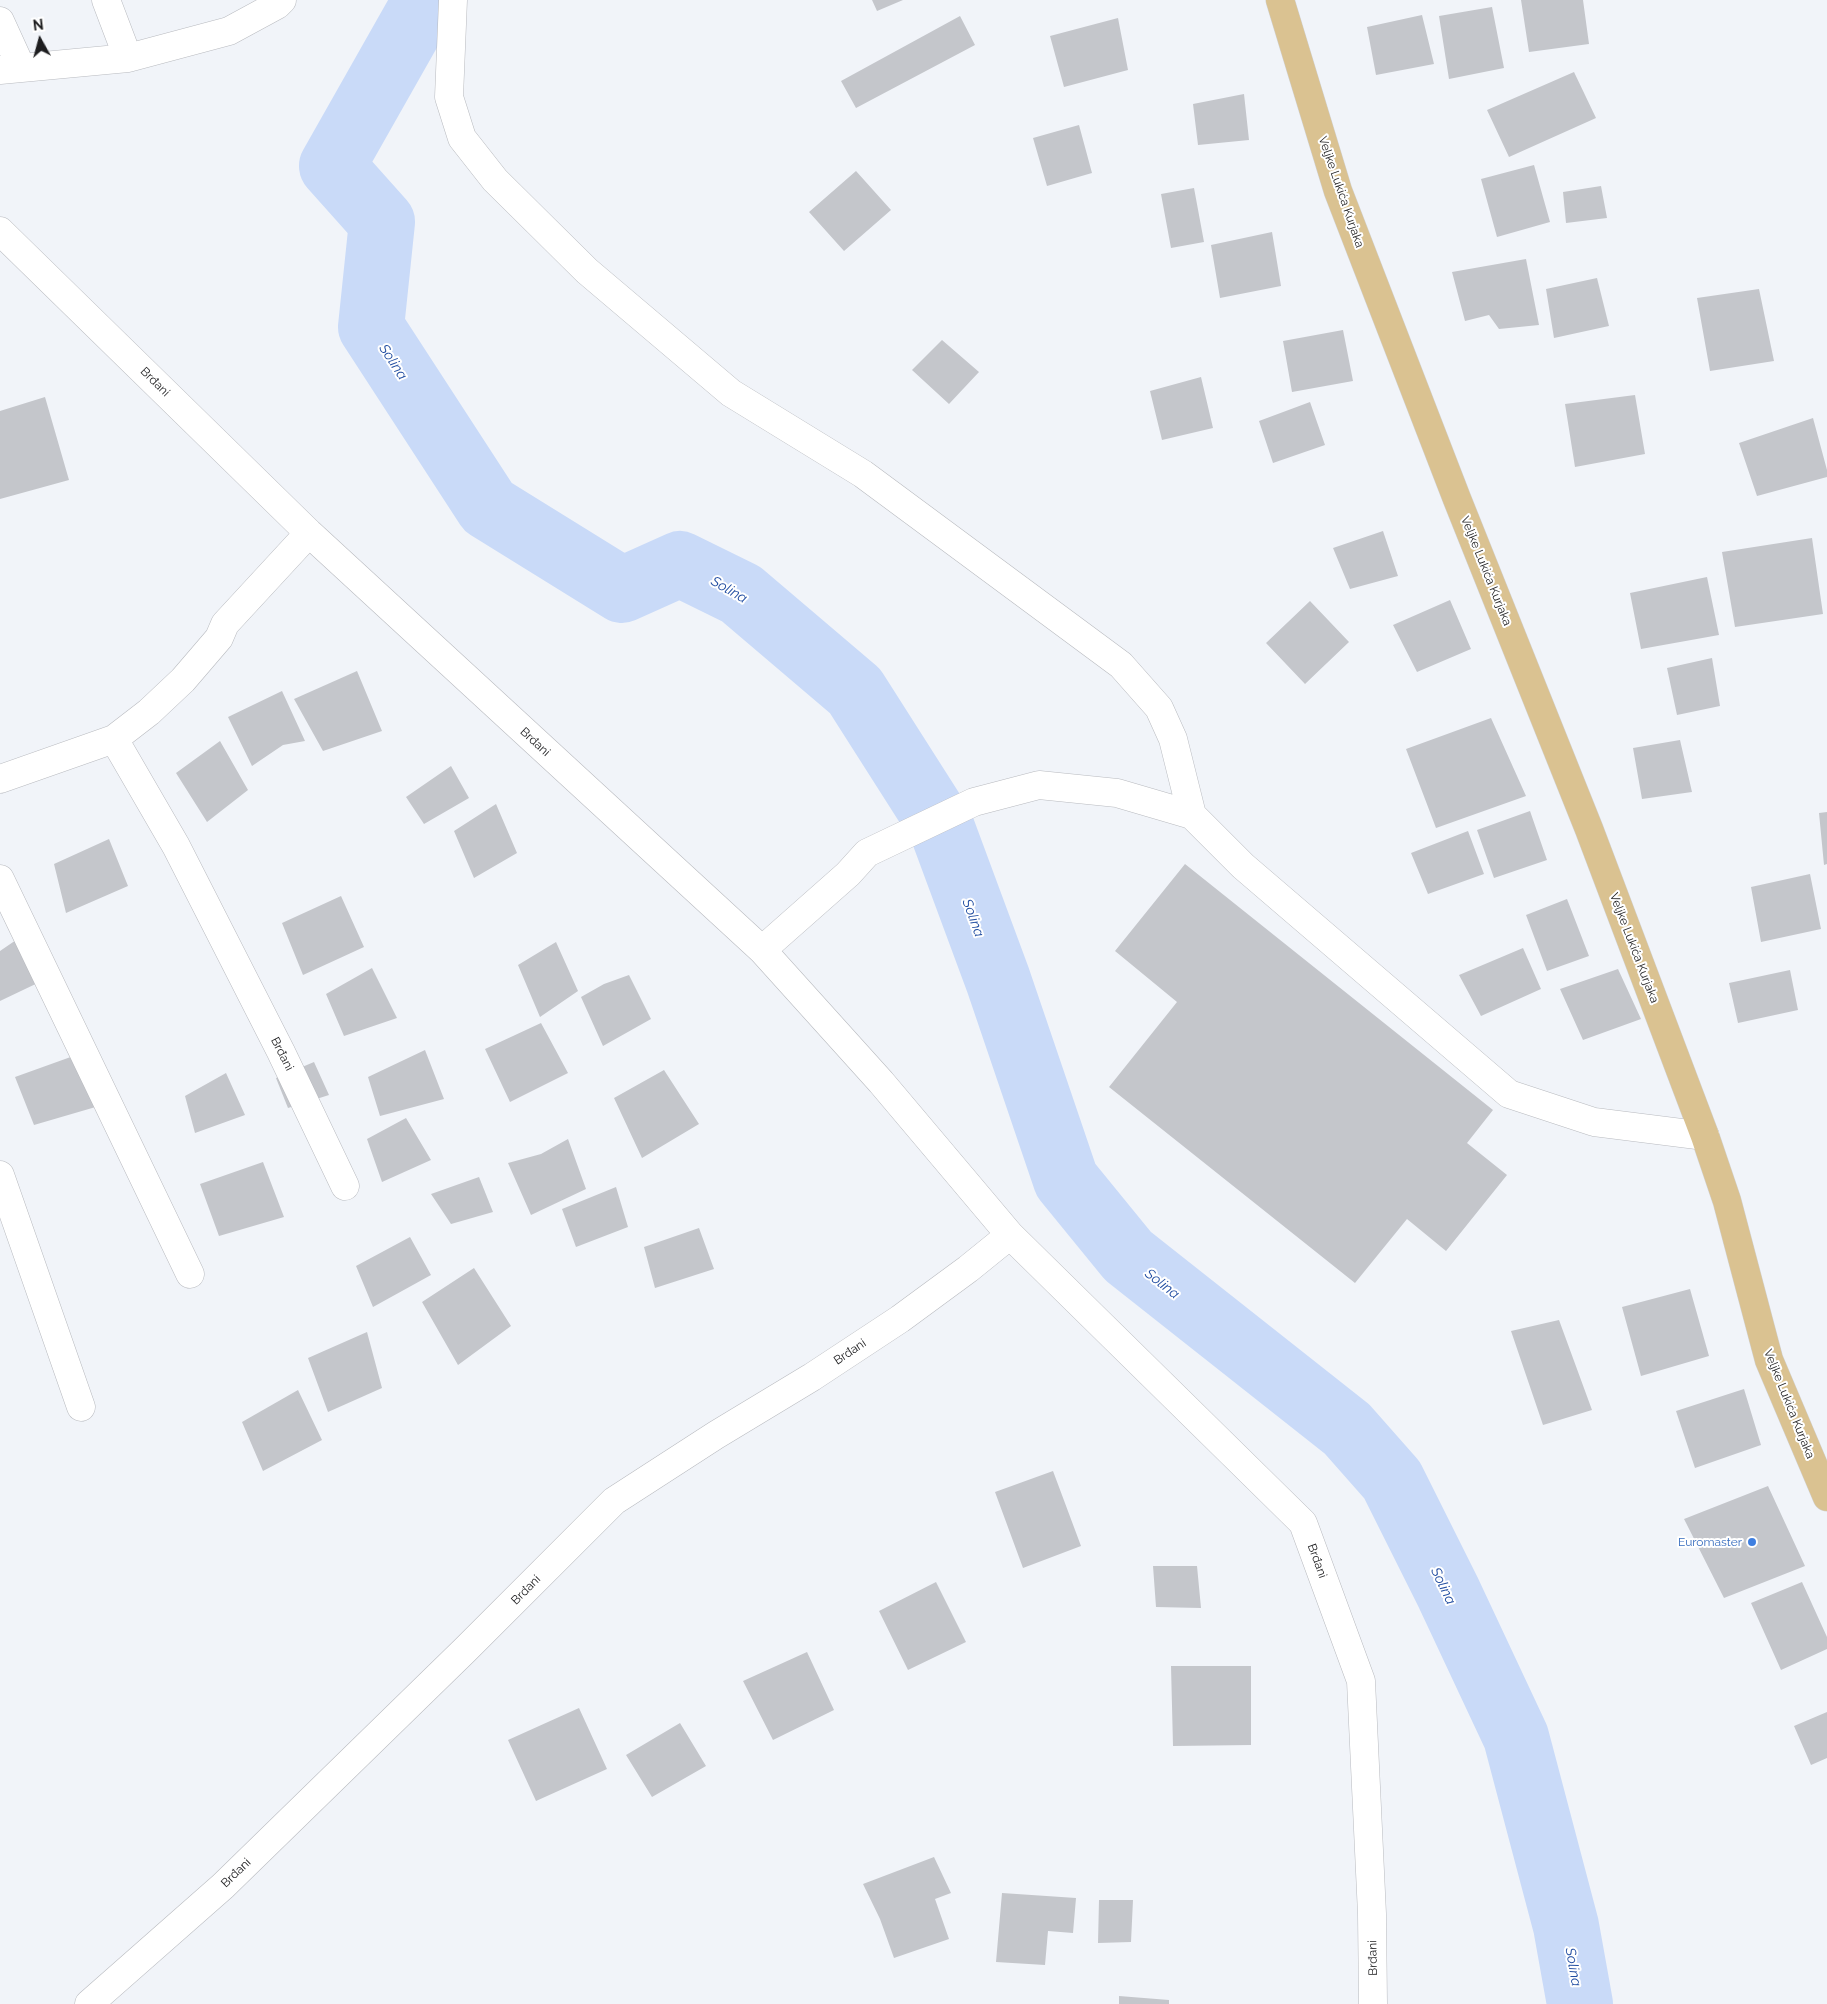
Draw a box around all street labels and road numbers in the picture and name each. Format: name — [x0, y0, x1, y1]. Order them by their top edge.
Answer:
street label: Veljke Lukića Kurjaka — [1315, 134, 1367, 250]
street label: Brđani — [137, 364, 173, 400]
street label: Veljke Lukića Kurjaka — [1457, 514, 1515, 628]
street label: Brđani — [517, 725, 553, 759]
street label: Veljke Lukića Kurjaka — [1606, 891, 1662, 1005]
street label: Brđani — [267, 1035, 297, 1073]
street label: Brđani — [831, 1336, 869, 1368]
street label: Veljke Lukića Kurjaka — [1760, 1347, 1818, 1461]
street label: Brđani — [1304, 1542, 1330, 1580]
street label: Brđani — [508, 1572, 544, 1608]
street label: Brđani — [218, 1855, 254, 1891]
street label: Brđani — [1365, 1940, 1381, 1976]

